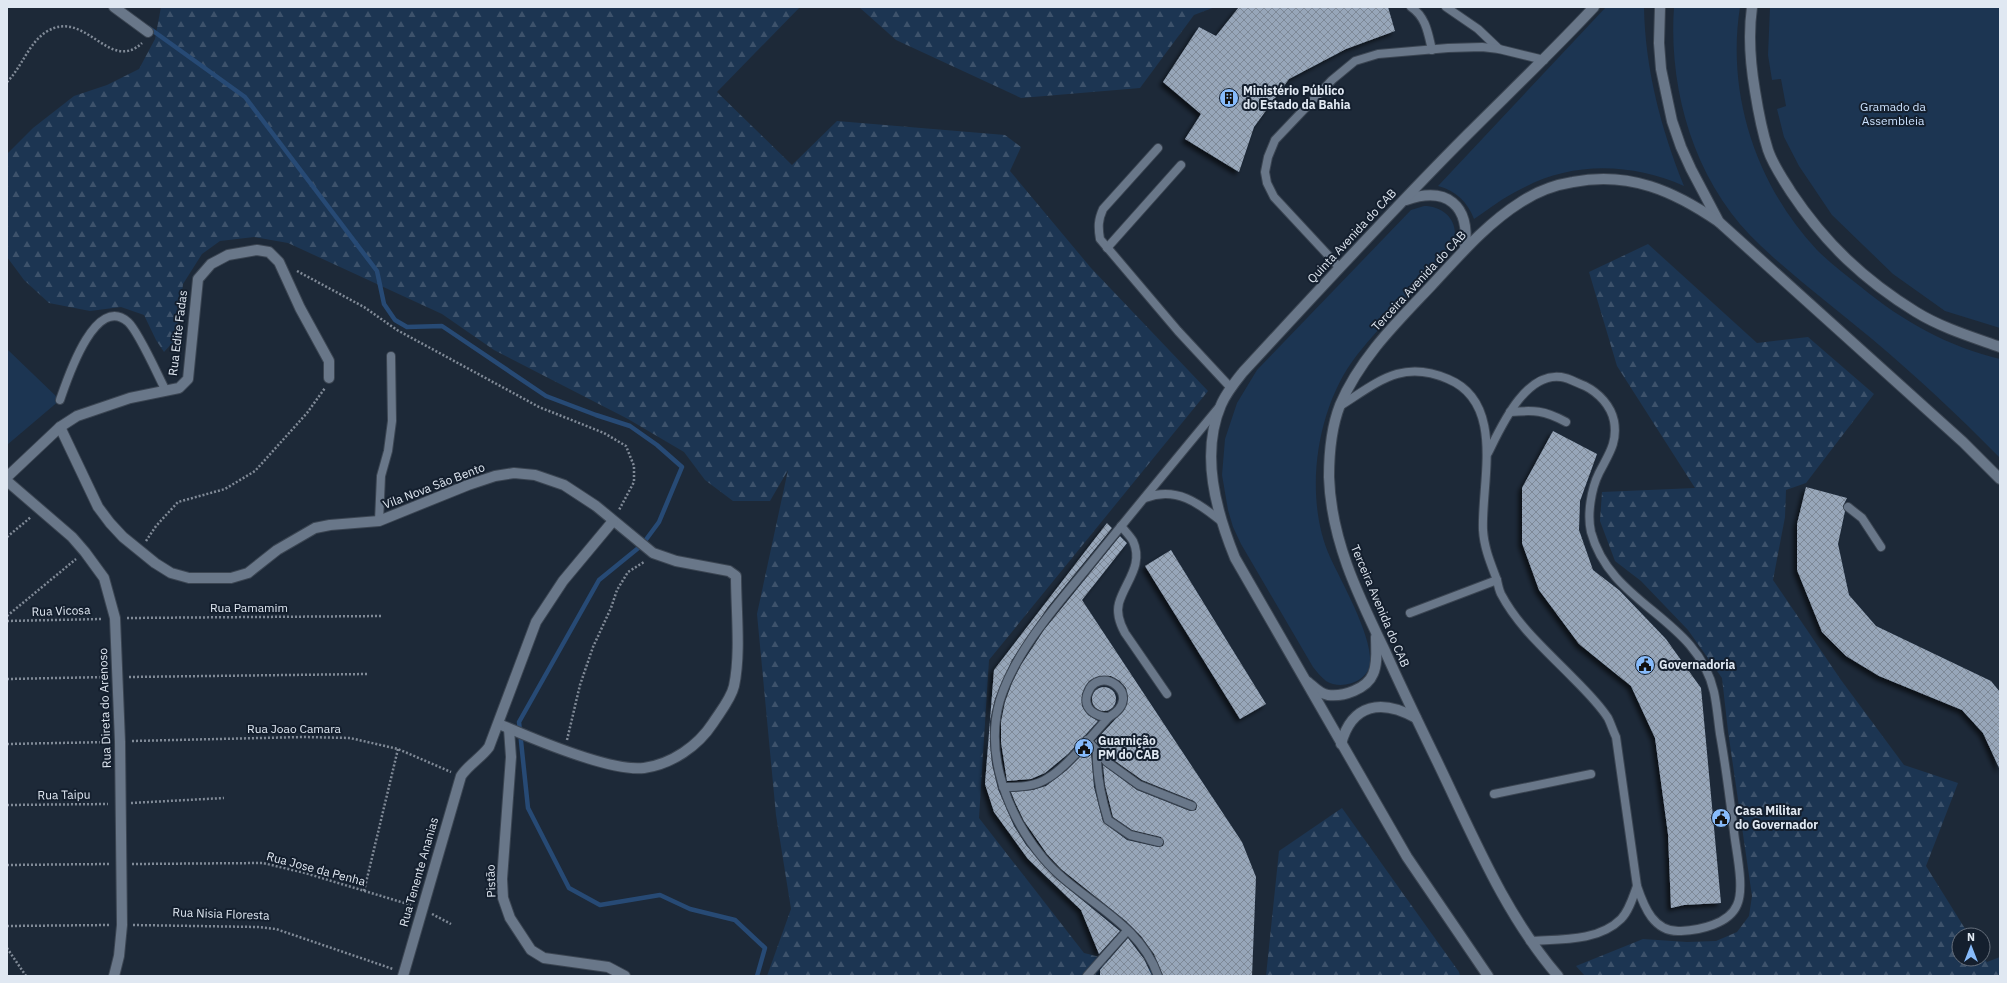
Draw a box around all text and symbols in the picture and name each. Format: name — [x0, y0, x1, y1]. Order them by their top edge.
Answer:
place label: Ministério Público do Estado da Bahia — [1243, 83, 1351, 112]
building icon: Ministério Público do Estado da Bahia — [1218, 87, 1240, 109]
park label: Gramado da Assembleia — [1860, 99, 1927, 128]
street label: Quinta Avenida do CAB — [1304, 185, 1399, 286]
street label: Terceira Avenida do CAB — [1368, 227, 1469, 334]
street label: Rua Edite Fadas — [165, 289, 190, 377]
street label: Vila Nova São Bento — [381, 459, 487, 512]
street label: Terceira Avenida do CAB — [1348, 542, 1413, 669]
street label: Rua Pamamim — [210, 600, 288, 615]
street label: Rua Vicosa — [31, 602, 91, 619]
street label: Rua Direta do Arenoso — [95, 647, 114, 768]
public building icon: Governadoria — [1634, 654, 1656, 676]
place label: Governadoria — [1659, 657, 1736, 672]
street label: Rua Joao Camara — [247, 721, 342, 736]
place label: Guarnição PM do CAB — [1098, 733, 1159, 762]
public building icon: Guarnição PM do CAB — [1073, 737, 1095, 759]
street label: Rua Taipu — [37, 787, 91, 802]
place label: Casa Militar do Governador — [1735, 803, 1818, 832]
public building icon: Casa Militar do Governador — [1710, 807, 1732, 829]
street label: Rua Tenente Ananias — [396, 815, 441, 928]
street label: Rua Jose da Penha — [265, 848, 368, 889]
street label: Pistão — [482, 864, 499, 898]
street label: Rua Nisia Floresta — [172, 904, 270, 923]
north arrow — [1951, 927, 1991, 967]
text: N — [1967, 930, 1975, 944]

